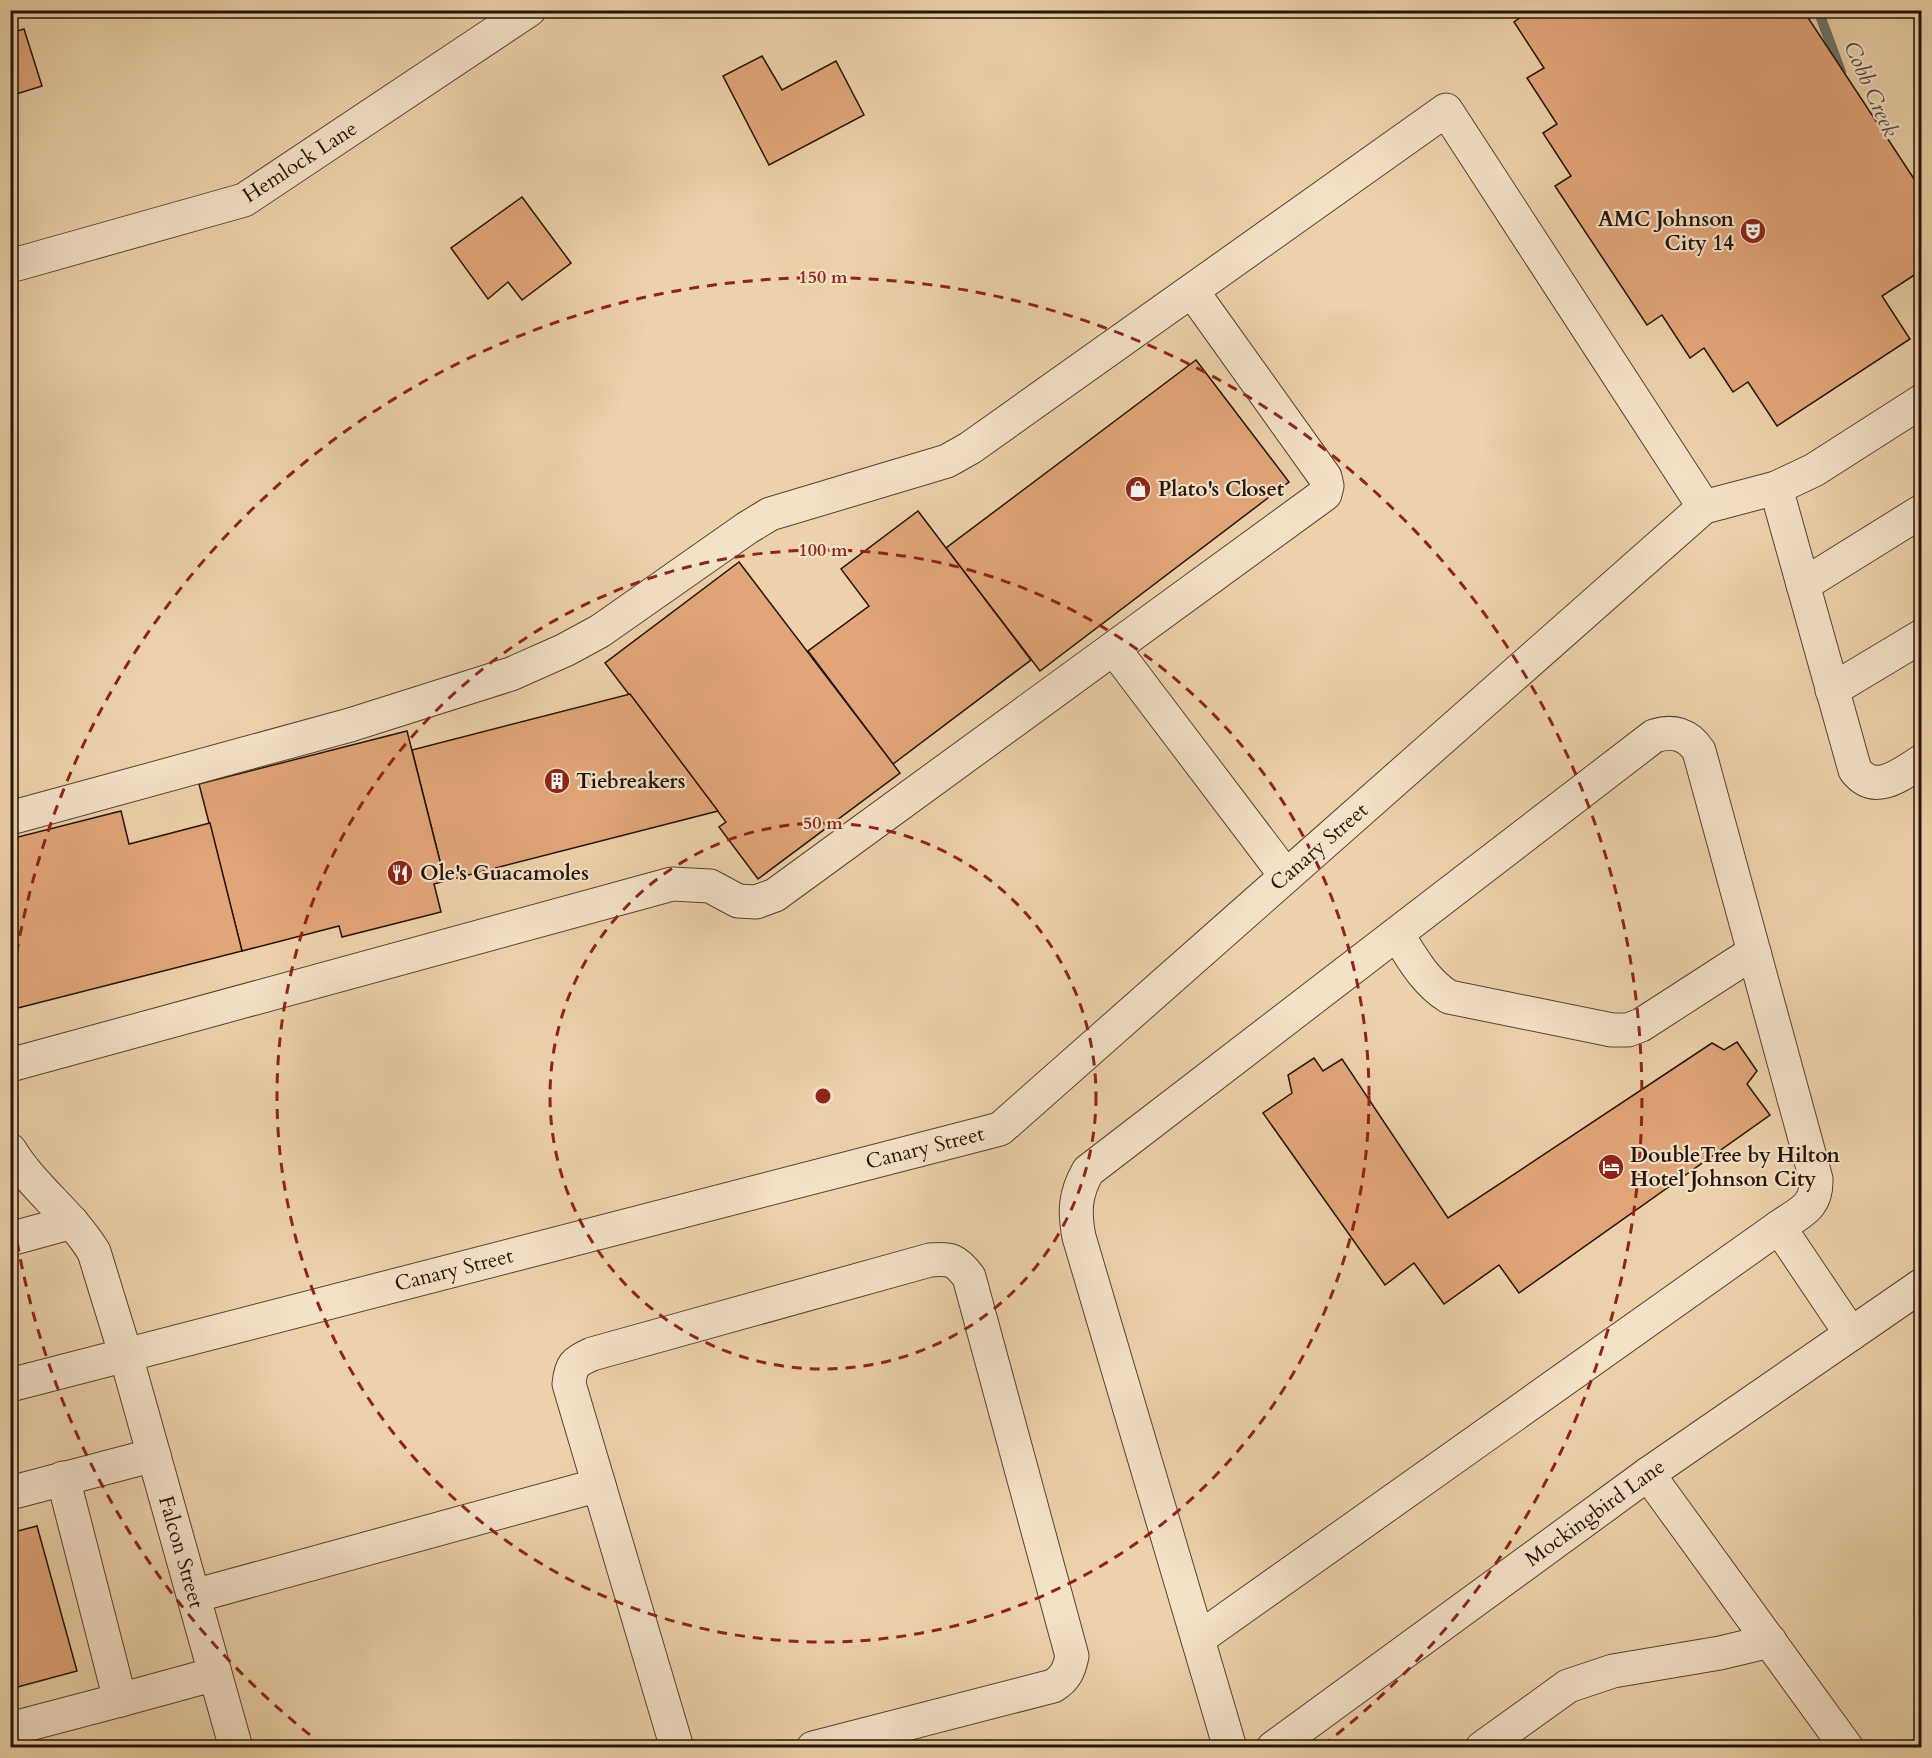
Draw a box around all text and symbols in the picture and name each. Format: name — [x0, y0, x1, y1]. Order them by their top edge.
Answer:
water label: Cobb Creek — [1837, 36, 1906, 142]
street label: Hemlock Lane — [237, 114, 363, 210]
place label: AMC Johnson City 14 — [1598, 205, 1735, 258]
theatre icon: AMC Johnson City 14 — [1738, 216, 1768, 246]
text: 150 m — [798, 265, 848, 290]
shop icon: Plato's Closet — [1123, 474, 1153, 504]
place label: Plato's Closet — [1158, 475, 1285, 504]
text: 100 m — [798, 538, 848, 563]
building icon: Tiebreakers — [542, 766, 572, 796]
place label: Tiebreakers — [576, 767, 685, 796]
street label: Canary Street — [1264, 796, 1374, 898]
text: 50 m — [803, 811, 843, 836]
restaurant icon: Ole's Guacamoles — [385, 858, 415, 888]
place label: Ole's Guacamoles — [420, 859, 589, 888]
centre of rings — [813, 1086, 833, 1106]
street label: Canary Street — [863, 1119, 988, 1177]
place label: DoubleTree by Hilton Hotel Johnson City — [1630, 1141, 1841, 1194]
hotel icon: DoubleTree by Hilton Hotel Johnson City — [1596, 1152, 1626, 1182]
street label: Canary Street — [392, 1241, 517, 1299]
street label: Mockingbird Lane — [1519, 1452, 1671, 1574]
street label: Falcon Street — [151, 1493, 211, 1612]

